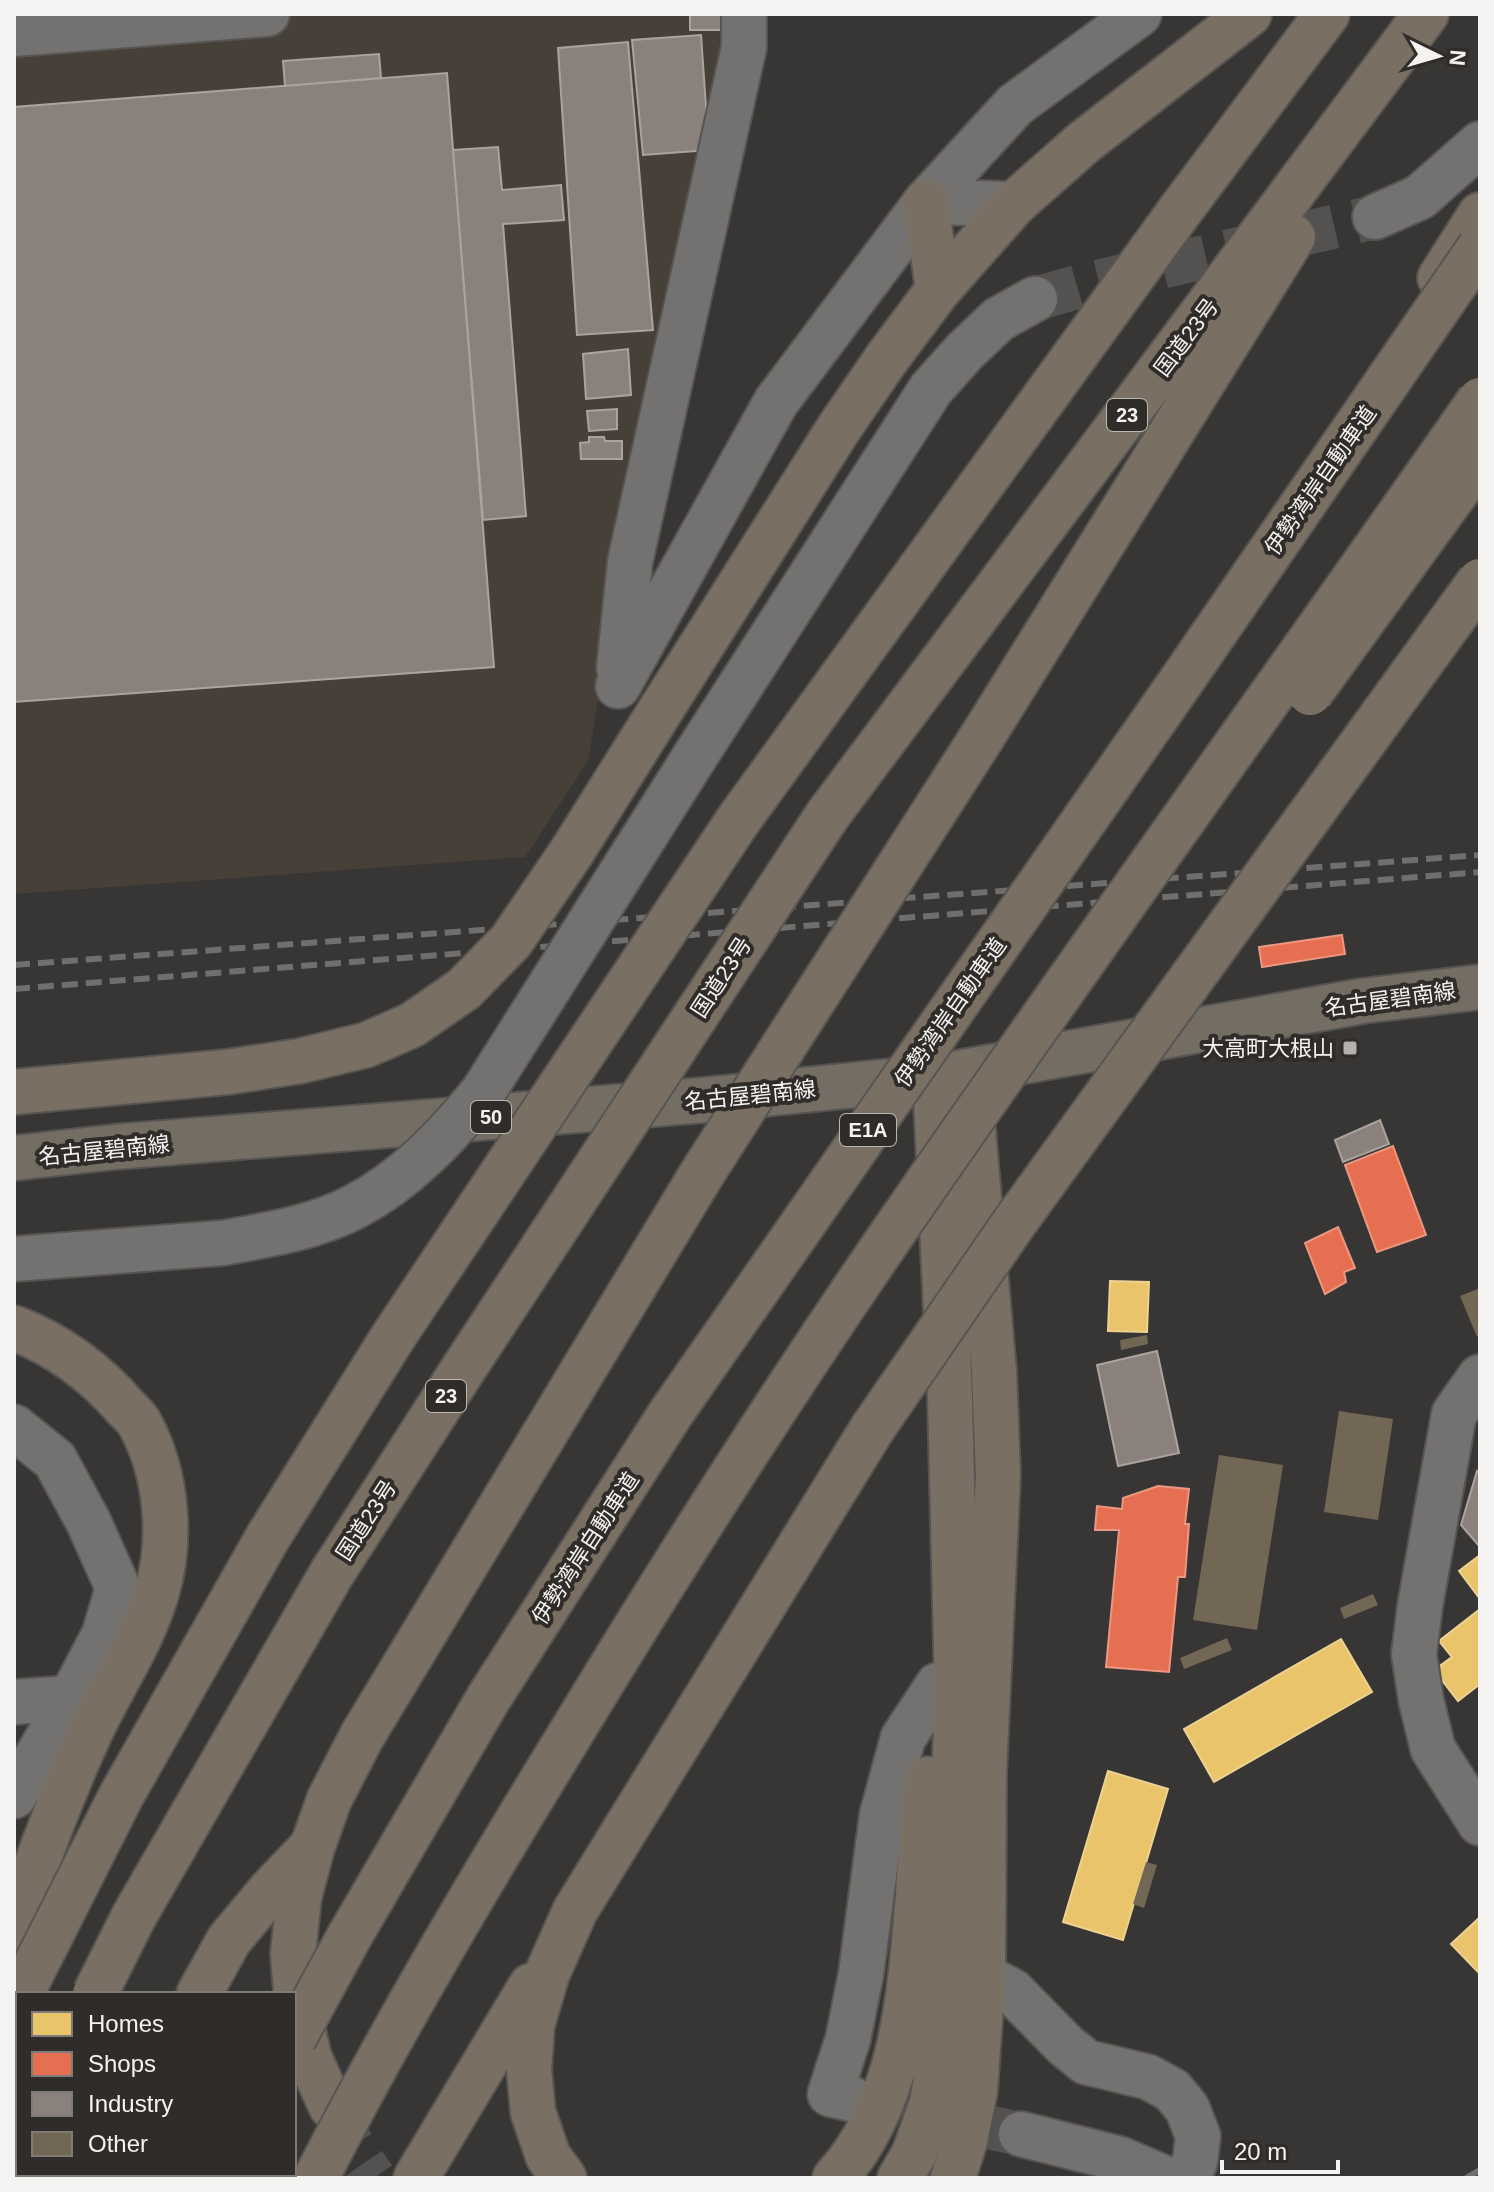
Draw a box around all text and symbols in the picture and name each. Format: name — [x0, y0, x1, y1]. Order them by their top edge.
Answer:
north arrow — [1398, 16, 1478, 96]
text: N — [1444, 49, 1471, 67]
street label: 国道23号 — [1149, 294, 1224, 381]
road number: 23 — [1107, 399, 1147, 431]
street label: 伊勢湾岸自動車道 — [1260, 401, 1381, 560]
street label: 国道23号 — [686, 933, 757, 1022]
street label: 伊勢湾岸自動車道 — [890, 933, 1011, 1092]
street label: 名古屋碧南線 — [1323, 978, 1457, 1021]
place label: 大高町大根山 — [1202, 1036, 1334, 1061]
marker: 大高町大根山 — [1341, 1039, 1359, 1057]
street label: 名古屋碧南線 — [683, 1076, 817, 1115]
road number: 50 — [471, 1101, 511, 1133]
road number: E1A — [840, 1114, 896, 1146]
street label: 名古屋碧南線 — [37, 1131, 171, 1170]
road number: 23 — [426, 1380, 466, 1412]
street label: 伊勢湾岸自動車道 — [527, 1468, 644, 1629]
street label: 国道23号 — [331, 1476, 402, 1565]
legend — [16, 1992, 296, 2176]
text: Homes — [88, 2010, 164, 2037]
text: Shops — [88, 2050, 156, 2077]
text: Industry — [88, 2090, 173, 2117]
scale bar — [1222, 2124, 1338, 2174]
text: Other — [88, 2130, 148, 2157]
text: 20 m — [1234, 2138, 1287, 2165]

